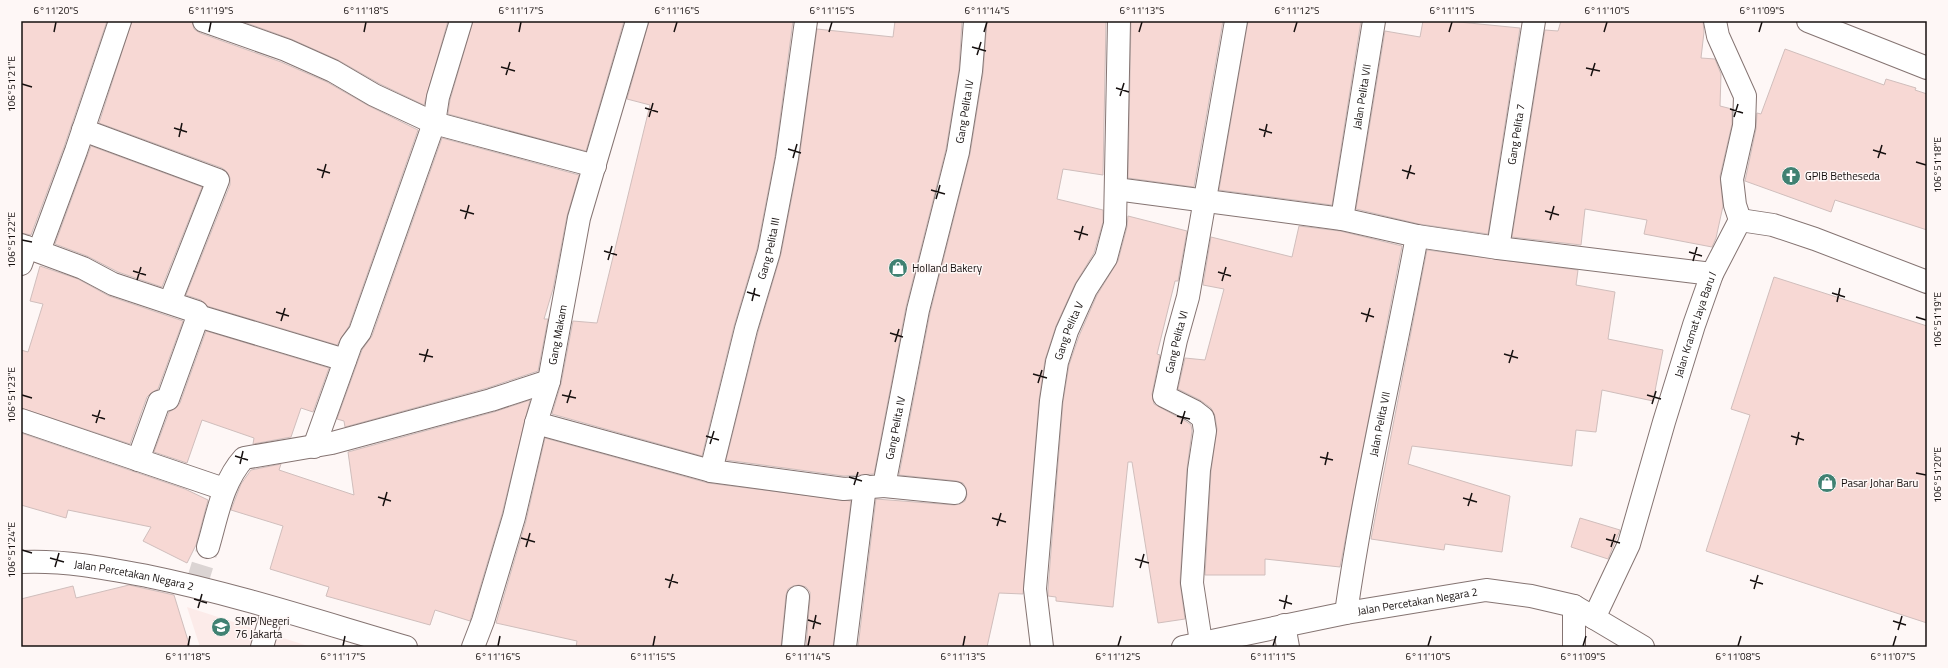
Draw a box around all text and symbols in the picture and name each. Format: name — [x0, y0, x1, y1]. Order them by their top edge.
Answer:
text: 6°11'20"S — [34, 3, 78, 18]
text: 6°11'19"S — [189, 3, 233, 18]
text: 6°11'18"S — [344, 3, 388, 18]
text: 6°11'17"S — [499, 3, 543, 18]
text: 6°11'16"S — [655, 3, 699, 18]
text: 6°11'15"S — [810, 3, 854, 18]
text: 6°11'14"S — [965, 3, 1009, 18]
text: 6°11'13"S — [1120, 3, 1164, 18]
text: 6°11'12"S — [1275, 3, 1319, 18]
text: 6°11'11"S — [1430, 3, 1474, 18]
text: 6°11'10"S — [1585, 3, 1629, 18]
text: 6°11'09"S — [1740, 3, 1784, 18]
text: 106°51'21"E — [4, 55, 19, 112]
street label: Jalan Pelita VII — [1349, 63, 1375, 130]
street label: Gang Pelita IV — [952, 78, 978, 145]
street label: Gang Pelita 7 — [1503, 103, 1529, 166]
text: 106°51'18"E — [1930, 136, 1945, 193]
church icon: GPIB Betheseda — [1780, 165, 1802, 187]
place label: GPIB Betheseda — [1805, 168, 1880, 184]
text: 106°51'22"E — [4, 211, 19, 268]
street label: Gang Pelita III — [753, 216, 783, 281]
shop icon: Holland Bakery — [887, 257, 909, 279]
place label: Holland Bakery — [912, 260, 983, 276]
street label: Jalan Kramat Jaya Baru I — [1670, 269, 1720, 380]
text: 106°51'19"E — [1930, 291, 1945, 348]
street label: Gang Pelita V — [1050, 298, 1088, 362]
street label: Gang Makam — [544, 303, 571, 366]
street label: Gang Pelita VI — [1161, 309, 1192, 375]
text: 106°51'23"E — [4, 366, 19, 423]
street label: Jalan Pelita VII — [1365, 390, 1394, 458]
street label: Gang Pelita IV — [881, 394, 909, 461]
text: 106°51'20"E — [1930, 446, 1945, 503]
shop icon: Pasar Johar Baru — [1816, 472, 1838, 494]
place label: Pasar Johar Baru — [1841, 475, 1918, 491]
text: 106°51'24"E — [4, 521, 19, 578]
street label: Jalan Percetakan Negara 2 — [73, 556, 195, 594]
street label: Jalan Percetakan Negara 2 — [1356, 583, 1479, 619]
place label: SMP Negeri 76 Jakarta — [235, 613, 290, 642]
school or university icon: SMP Negeri 76 Jakarta — [210, 616, 232, 638]
text: 6°11'18"S — [166, 649, 210, 664]
text: 6°11'17"S — [321, 649, 365, 664]
text: 6°11'16"S — [476, 649, 520, 664]
text: 6°11'15"S — [631, 649, 675, 664]
text: 6°11'14"S — [786, 649, 830, 664]
text: 6°11'13"S — [941, 649, 985, 664]
text: 6°11'12"S — [1096, 649, 1140, 664]
text: 6°11'11"S — [1251, 649, 1295, 664]
text: 6°11'10"S — [1406, 649, 1450, 664]
text: 6°11'09"S — [1561, 649, 1605, 664]
text: 6°11'08"S — [1716, 649, 1760, 664]
text: 6°11'07"S — [1871, 649, 1915, 664]

